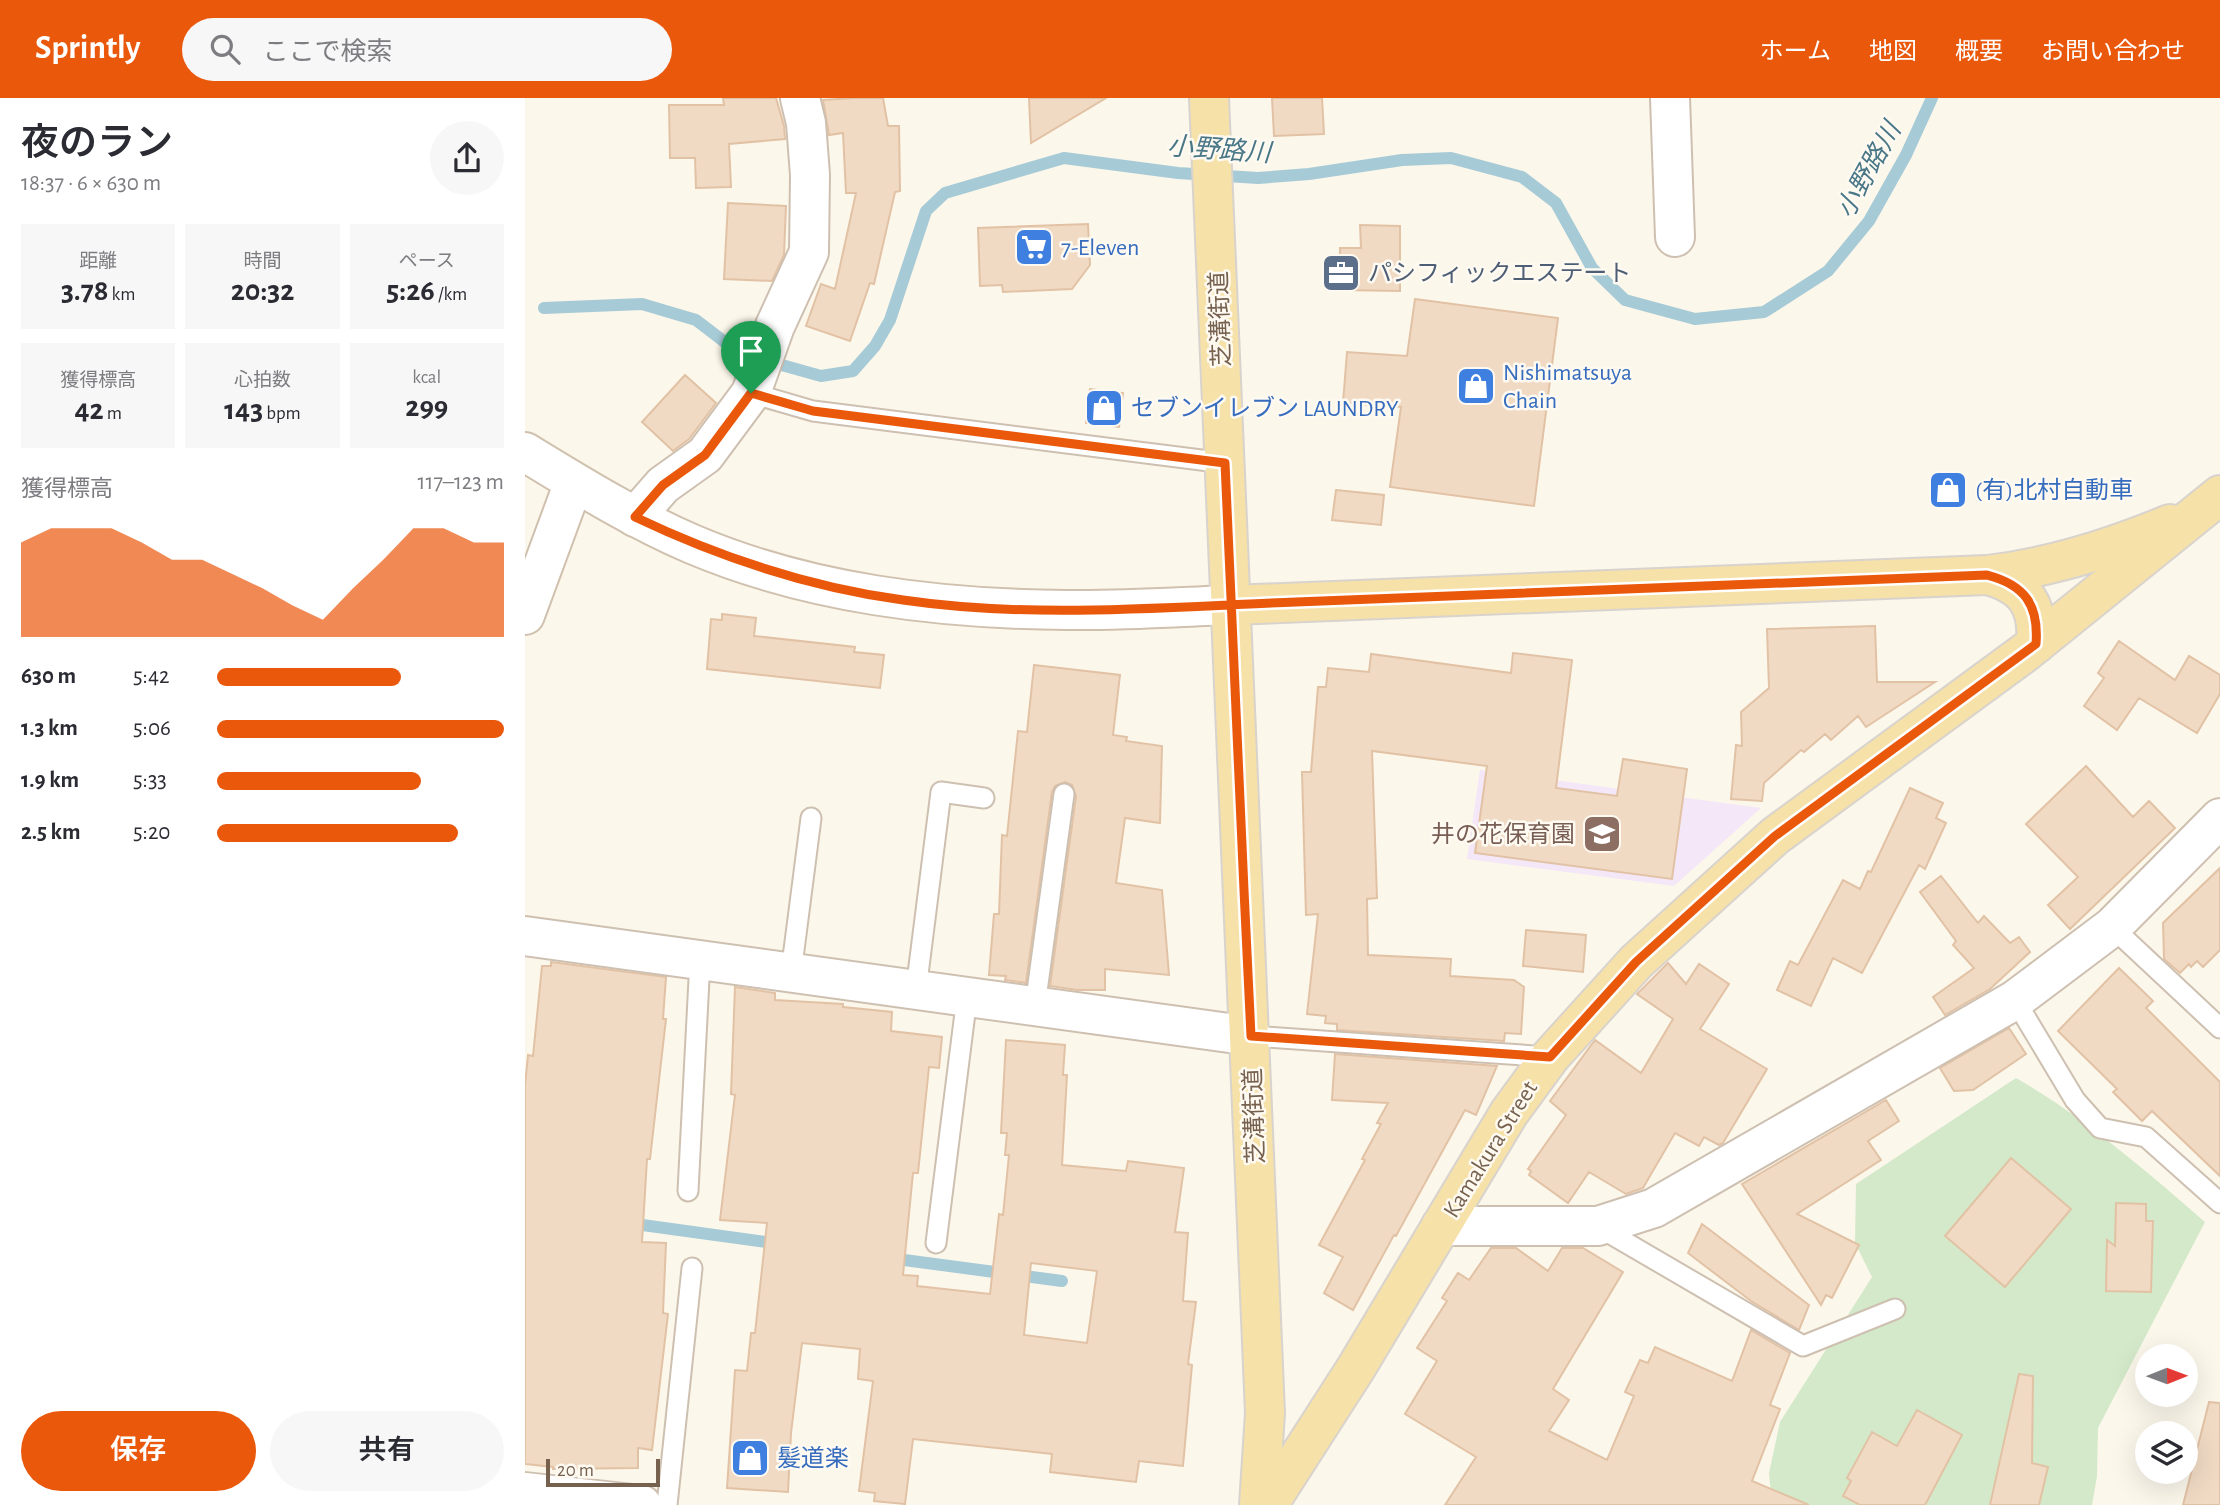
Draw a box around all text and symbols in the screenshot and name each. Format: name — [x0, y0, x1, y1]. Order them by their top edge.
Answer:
search box — [182, 18, 672, 81]
icon: search — [206, 30, 244, 68]
text: Sprintly — [35, 32, 140, 65]
text: ここで検索 — [262, 39, 392, 65]
text: ホーム — [1760, 40, 1831, 64]
text: 地図 — [1869, 40, 1917, 64]
text: 概要 — [1955, 40, 2003, 64]
text: お問い合わせ — [2041, 40, 2185, 64]
water label: 小野路川 — [1831, 116, 1907, 222]
button: share — [430, 121, 504, 195]
text: 夜のラン — [21, 125, 173, 163]
water label: 小野路川 — [1166, 132, 1275, 167]
text: 18:37 · 6 × 630 m — [21, 172, 161, 195]
supermarket icon: 7-Eleven — [1013, 226, 1055, 268]
place label: 7-Eleven — [1061, 236, 1139, 260]
text: 距離 — [79, 252, 117, 271]
text: 時間 — [243, 252, 282, 271]
text: ペース — [399, 252, 455, 271]
office icon: パシフィックエステート — [1320, 252, 1362, 294]
place label: パシフィックエステート — [1368, 261, 1632, 286]
street label: 芝溝街道 — [1205, 271, 1235, 367]
text: 3.78 — [61, 276, 108, 306]
text: 20:32 — [231, 276, 294, 306]
text: 5:26 — [386, 276, 435, 306]
text: km — [108, 285, 135, 304]
text: /km — [435, 285, 467, 304]
pin — [721, 321, 781, 393]
icon: arrive — [732, 332, 770, 370]
place label: Nishimatsuya Chain — [1503, 361, 1632, 413]
shop icon: Nishimatsuya Chain — [1455, 365, 1497, 407]
text: kcal — [412, 368, 441, 387]
text: 獲得標高 — [60, 371, 136, 390]
text: 心拍数 — [234, 371, 291, 390]
shop icon: セブンイレブン LAUNDRY — [1083, 387, 1125, 429]
text: 299 — [405, 392, 448, 422]
text: 42 — [74, 395, 104, 425]
text: 143 — [224, 395, 263, 425]
place label: セブンイレブン LAUNDRY — [1131, 395, 1399, 421]
text: m — [104, 404, 122, 423]
text: bpm — [263, 404, 301, 423]
shop icon: (有)北村自動車 — [1927, 469, 1969, 511]
text: 117–123 m — [418, 471, 504, 494]
place label: (有)北村自動車 — [1975, 477, 2133, 503]
text: 獲得標高 — [21, 478, 113, 501]
text: 630 m — [21, 665, 76, 688]
text: 5:42 — [133, 665, 169, 688]
text: 1.3 km — [21, 717, 78, 740]
text: 5:06 — [133, 717, 171, 740]
text: 1.9 km — [21, 769, 79, 792]
text: 5:33 — [133, 769, 167, 792]
school or university icon: 井の花保育園 — [1581, 813, 1623, 855]
text: 2.5 km — [21, 821, 80, 844]
text: 5:20 — [133, 821, 171, 844]
place label: 井の花保育園 — [1431, 821, 1575, 847]
street label: 芝溝街道 — [1239, 1068, 1269, 1164]
street label: Kamakura Street — [1439, 1077, 1543, 1222]
north arrow — [2135, 1344, 2198, 1407]
map controls — [2135, 1344, 2198, 1484]
button: 保存 — [21, 1411, 256, 1491]
button: 共有 — [270, 1411, 504, 1491]
button: layers — [2135, 1421, 2198, 1484]
shop icon: 髪道楽 — [729, 1437, 771, 1479]
place label: 髪道楽 — [777, 1445, 849, 1471]
scale bar — [546, 1456, 660, 1488]
text: 20 m — [557, 1461, 594, 1480]

